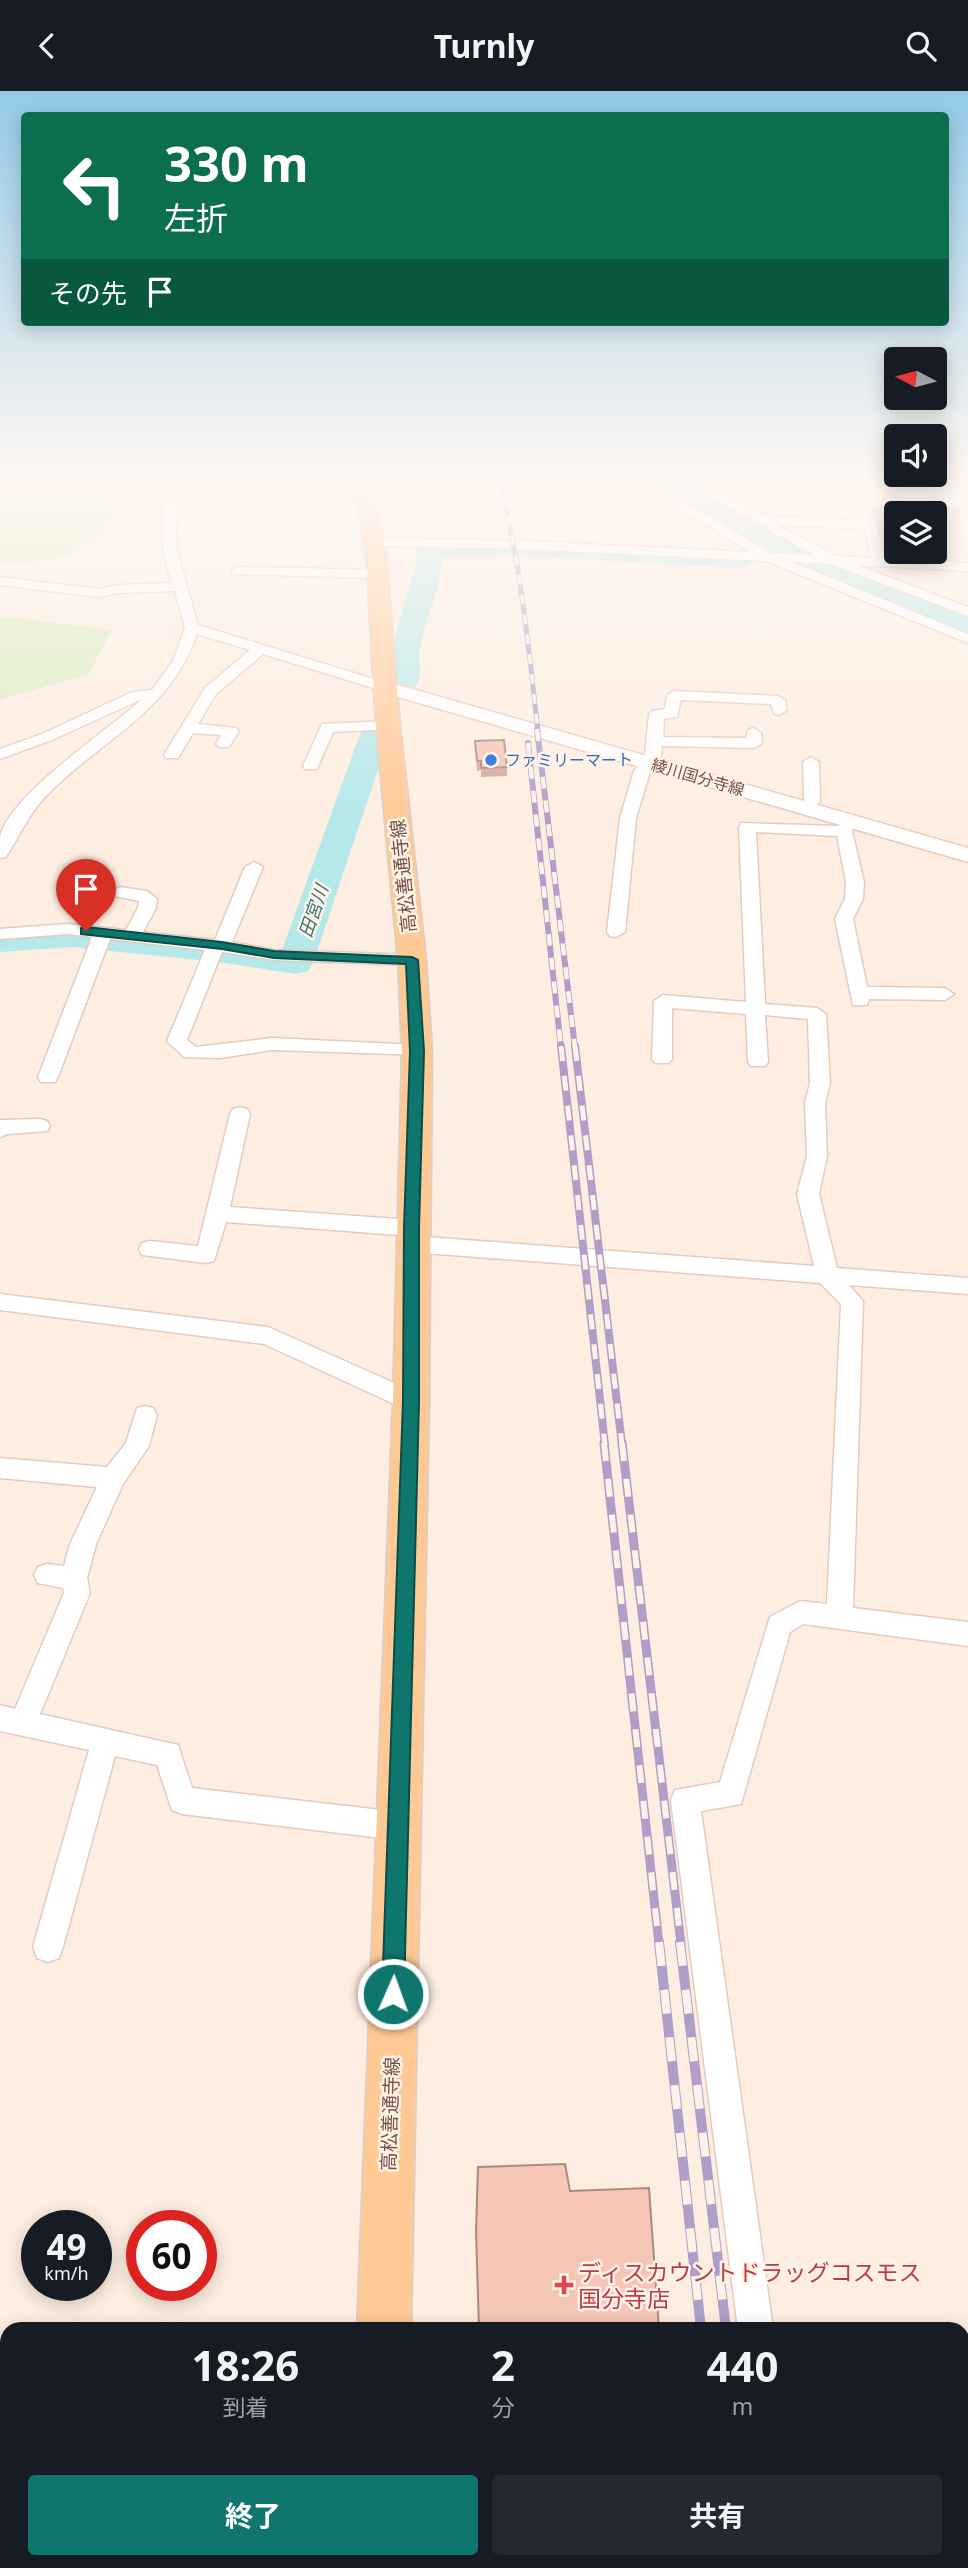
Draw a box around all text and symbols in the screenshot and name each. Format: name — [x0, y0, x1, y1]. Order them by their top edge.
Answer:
text: Turnly — [434, 24, 534, 67]
icon: back — [28, 27, 66, 65]
icon: search — [902, 27, 940, 65]
text: 330 m — [164, 130, 309, 196]
icon: left — [49, 140, 140, 231]
text: 左折 — [164, 196, 228, 239]
icon: arrive — [141, 273, 179, 311]
text: その先 — [49, 275, 127, 311]
north arrow — [884, 347, 947, 409]
map controls — [884, 347, 947, 564]
button: sound — [884, 424, 947, 487]
button: layers — [884, 501, 947, 564]
place label: ファミリーマート — [505, 749, 633, 771]
marker: ファミリーマート — [483, 752, 499, 768]
street label: 綾川国分寺線 — [649, 753, 747, 801]
street label: 高松善通寺線 — [384, 818, 422, 934]
pin — [56, 859, 116, 931]
icon: arrive — [67, 870, 105, 908]
water label: 田宮川 — [293, 880, 334, 940]
position arrow — [356, 1957, 430, 2031]
street label: 高松善通寺線 — [375, 2057, 405, 2171]
speed limit sign: 60 — [126, 2210, 217, 2301]
text: 49 — [46, 2223, 87, 2270]
place label: ディスカウントドラッグコスモス 国分寺店 — [578, 2256, 921, 2314]
text: km/h — [44, 2261, 89, 2285]
marker: ディスカウントドラッグコスモス 国分寺店 — [556, 2277, 572, 2293]
text: 18:26 — [191, 2336, 299, 2393]
text: 2 — [491, 2336, 515, 2393]
text: 440 — [706, 2337, 778, 2394]
text: m — [732, 2390, 753, 2422]
text: 到着 — [222, 2391, 268, 2423]
text: 分 — [491, 2391, 514, 2423]
button: 終了 — [28, 2475, 478, 2555]
button: 共有 — [492, 2475, 942, 2555]

